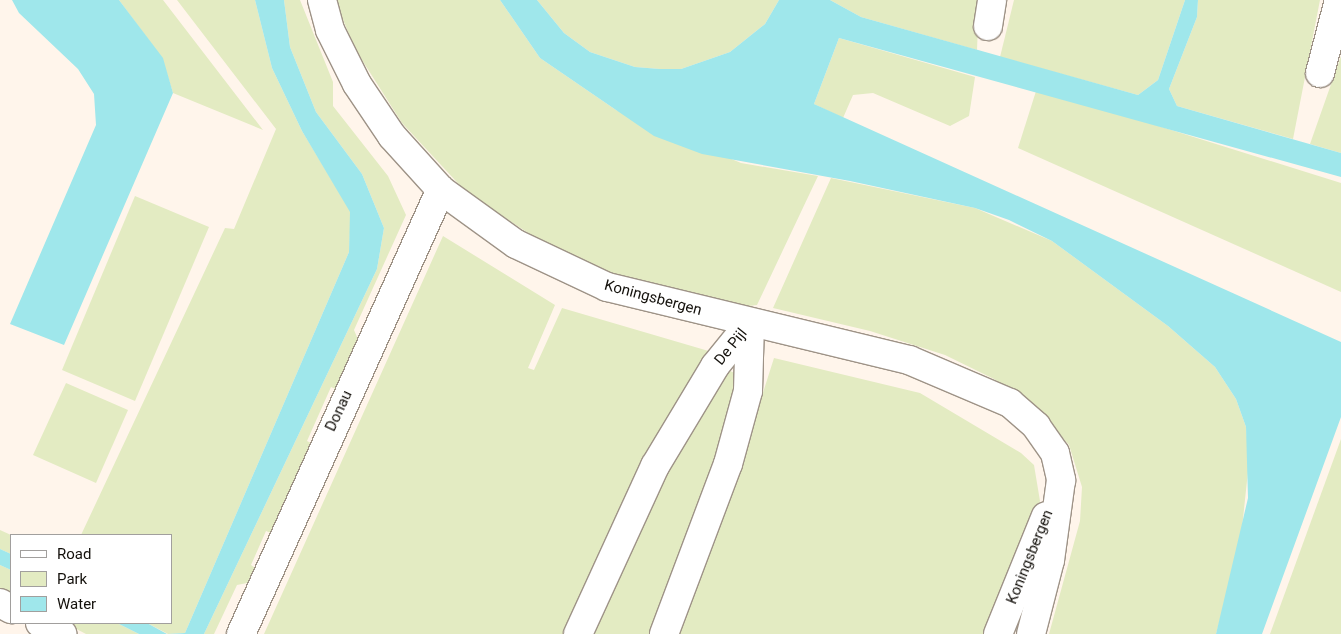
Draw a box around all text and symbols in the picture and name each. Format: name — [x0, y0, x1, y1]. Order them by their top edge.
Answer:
street label: Koningsbergen — [602, 276, 704, 320]
street label: De Pijl — [711, 325, 751, 369]
street label: Donau — [322, 388, 356, 434]
street label: Koningsbergen — [1003, 507, 1057, 607]
legend — [10, 534, 172, 624]
text: Road — [57, 545, 91, 563]
text: Park — [57, 570, 87, 588]
text: Water — [57, 595, 96, 613]

